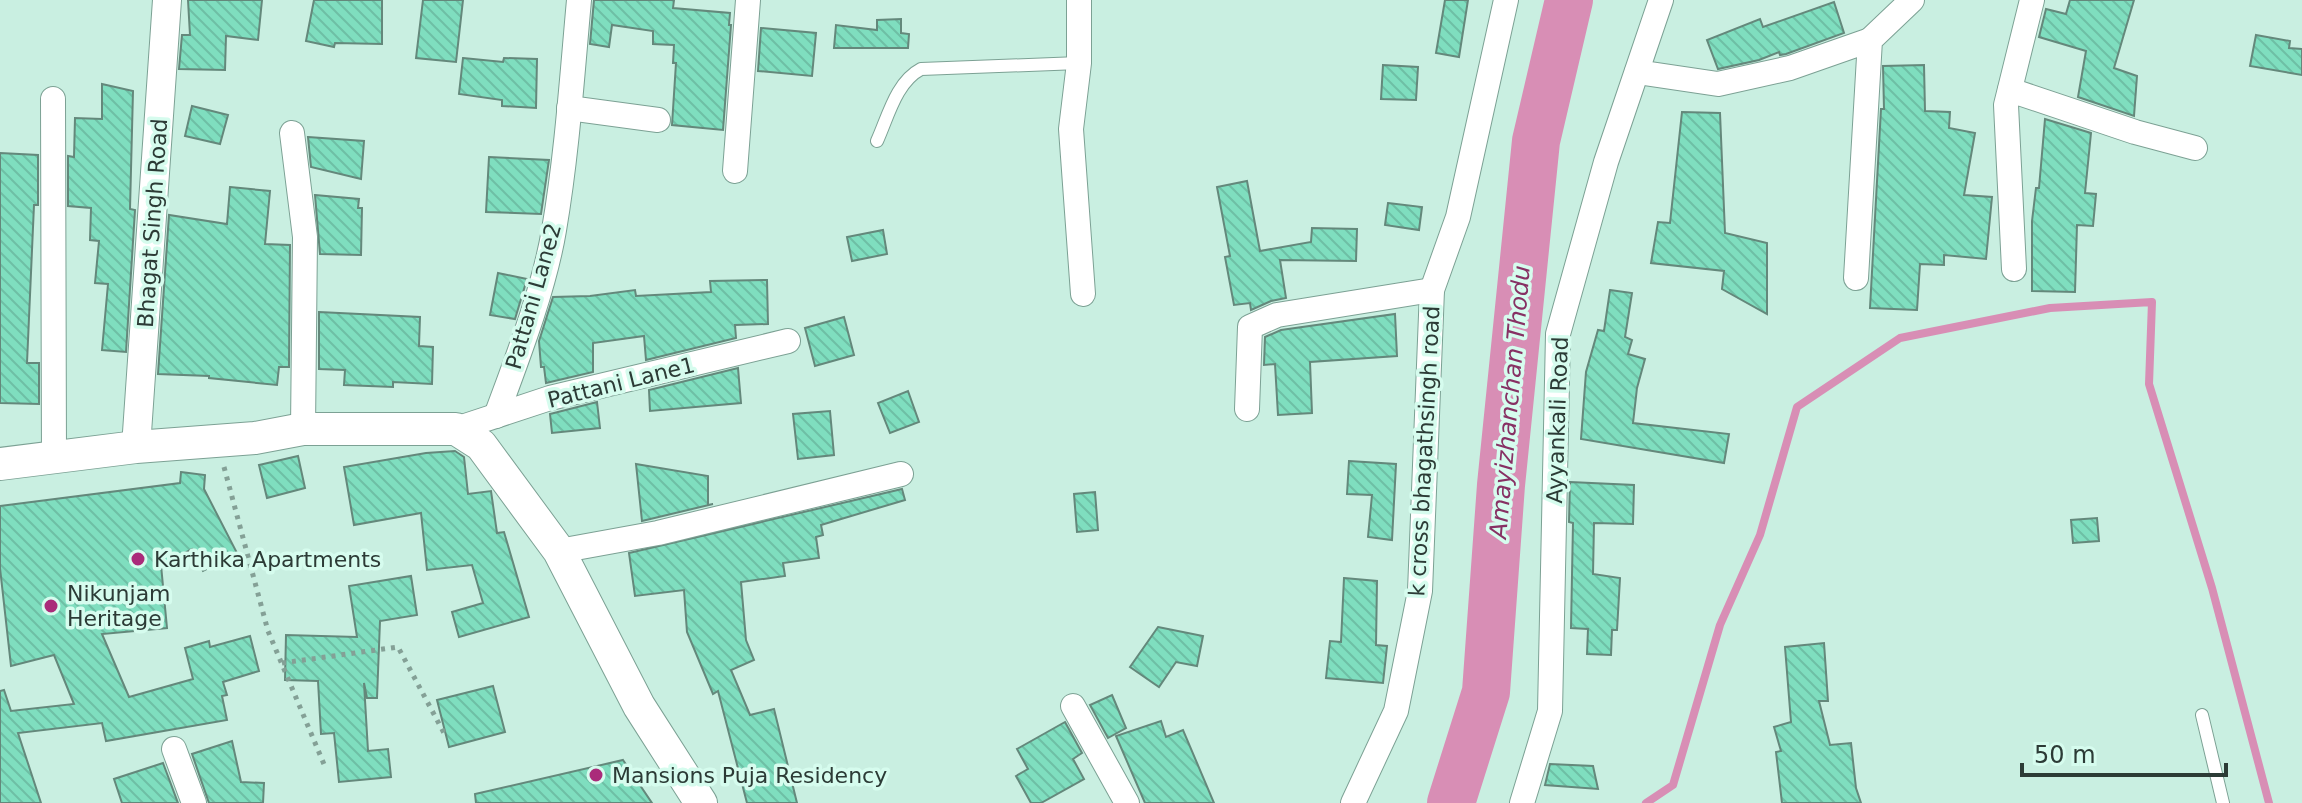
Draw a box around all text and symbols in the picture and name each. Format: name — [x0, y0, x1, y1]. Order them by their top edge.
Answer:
street label: Bhagat Singh Road — [133, 118, 172, 329]
street label: Pattani Lane2 — [501, 220, 566, 372]
water label: Amayizhanchan Thodu — [1484, 264, 1536, 542]
street label: k cross bhagathsingh road — [1404, 305, 1445, 597]
street label: Ayyankali Road — [1542, 336, 1573, 504]
street label: Pattani Lane1 — [545, 352, 697, 413]
place label: Karthika Apartments — [154, 547, 381, 572]
marker: Karthika Apartments — [129, 550, 147, 568]
place label: Nikunjam Heritage — [67, 581, 171, 631]
marker: Nikunjam Heritage — [42, 597, 60, 615]
scale bar — [2022, 727, 2226, 777]
text: 50 m — [2034, 741, 2096, 769]
place label: Mansions Puja Residency — [612, 763, 887, 788]
marker: Mansions Puja Residency — [587, 766, 605, 784]

